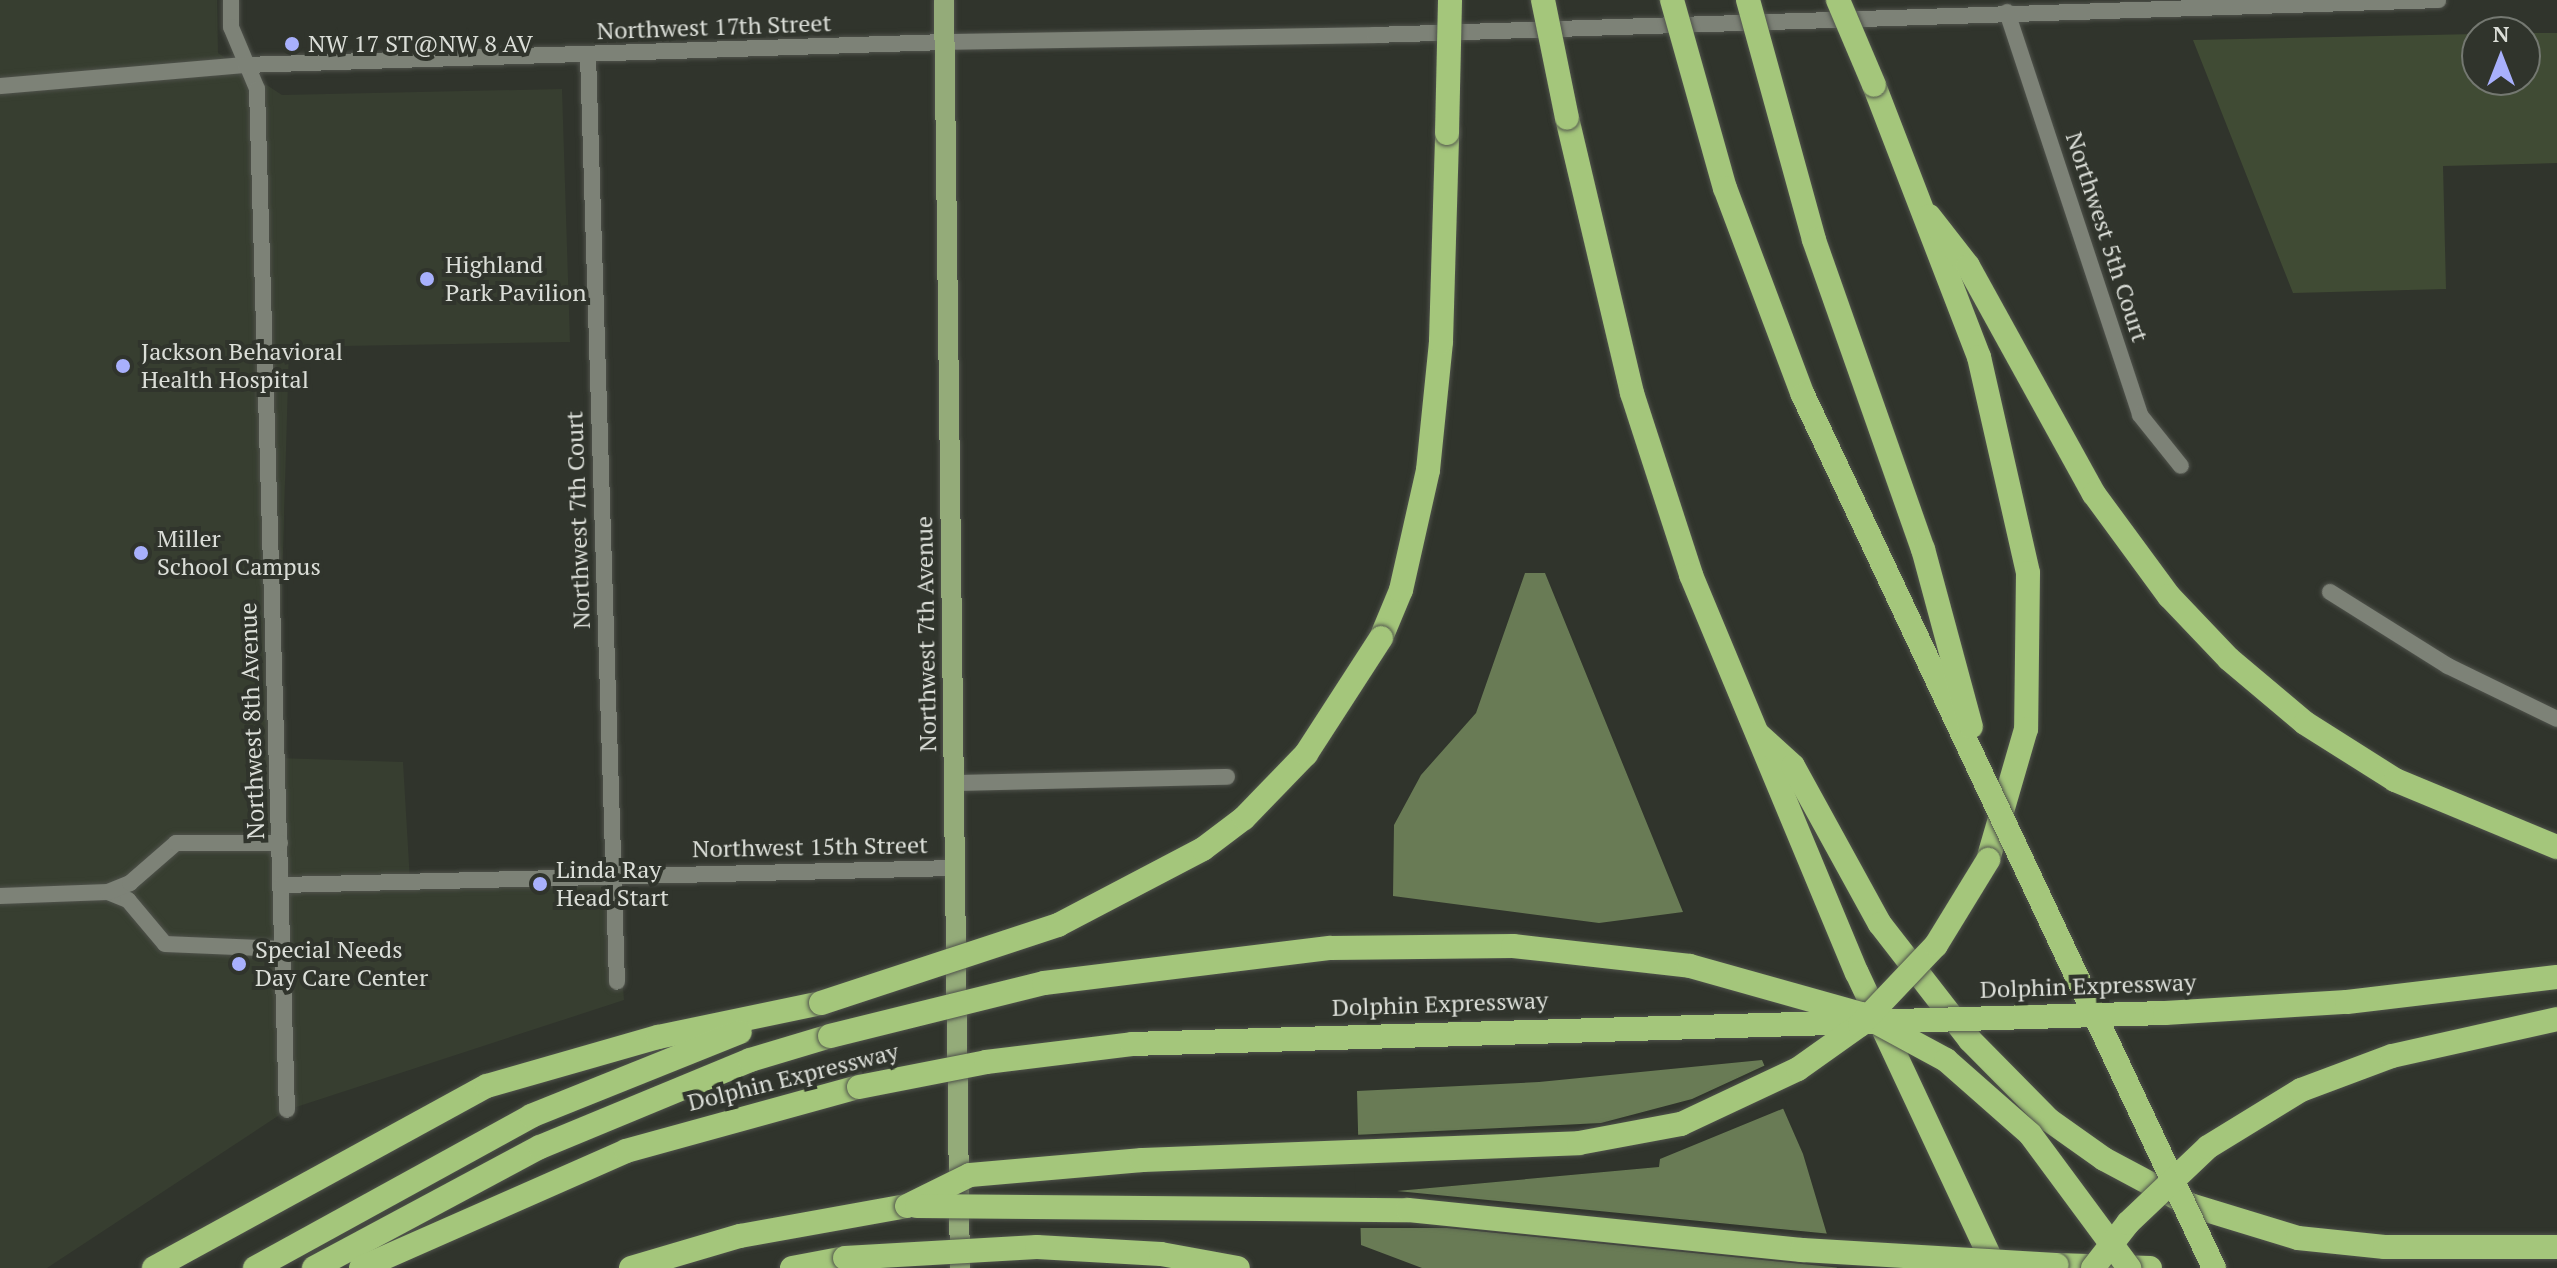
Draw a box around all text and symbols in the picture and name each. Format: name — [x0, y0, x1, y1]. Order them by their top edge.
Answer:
street label: Northwest 17th Street — [596, 9, 832, 45]
north arrow — [2461, 16, 2541, 96]
text: N — [2493, 19, 2509, 48]
place label: NW 17 ST@NW 8 AV — [308, 30, 533, 58]
marker: NW 17 ST@NW 8 AV — [283, 35, 301, 53]
street label: Northwest 5th Court — [2059, 128, 2155, 346]
place label: Highland Park Pavilion — [445, 251, 587, 307]
marker: Highland Park Pavilion — [416, 268, 438, 290]
place label: Jackson Behavioral Health Hospital — [141, 338, 343, 394]
marker: Jackson Behavioral Health Hospital — [112, 355, 134, 377]
street label: Northwest 7th Court — [560, 411, 596, 629]
street label: Northwest 7th Avenue — [910, 515, 942, 753]
place label: Miller School Campus — [157, 525, 321, 581]
marker: Miller School Campus — [132, 544, 150, 562]
street label: Northwest 8th Avenue — [233, 602, 271, 840]
street label: Northwest 15th Street — [692, 831, 928, 863]
place label: Linda Ray Head Start — [556, 856, 669, 912]
marker: Linda Ray Head Start — [531, 875, 549, 893]
place label: Special Needs Day Care Center — [255, 936, 428, 992]
marker: Special Needs Day Care Center — [230, 955, 248, 973]
street label: Dolphin Expressway — [1979, 968, 2197, 1004]
street label: Dolphin Expressway — [1331, 986, 1549, 1022]
street label: Dolphin Expressway — [685, 1037, 901, 1117]

